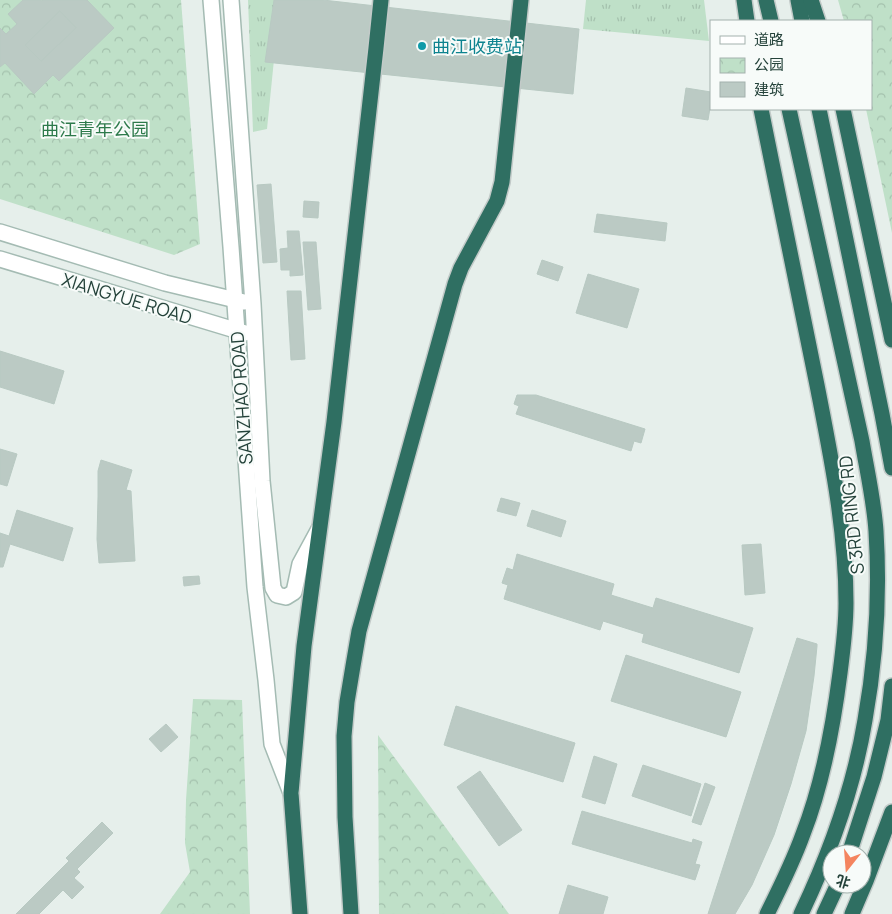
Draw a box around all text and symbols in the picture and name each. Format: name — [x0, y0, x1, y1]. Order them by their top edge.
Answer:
legend — [710, 20, 872, 110]
text: 道路 — [754, 29, 784, 50]
place label: 曲江收费站 — [432, 34, 522, 58]
marker: 曲江收费站 — [416, 40, 428, 52]
text: 公园 — [754, 54, 784, 75]
text: 建筑 — [754, 79, 784, 100]
park label: 曲江青年公园 — [41, 117, 149, 141]
street label: XIANGYUE ROAD — [59, 267, 195, 329]
street label: SANZHAO ROAD — [224, 331, 258, 465]
street label: S 3RD RING RD — [833, 454, 869, 576]
north arrow — [822, 844, 872, 894]
text: 北 — [834, 871, 853, 893]

